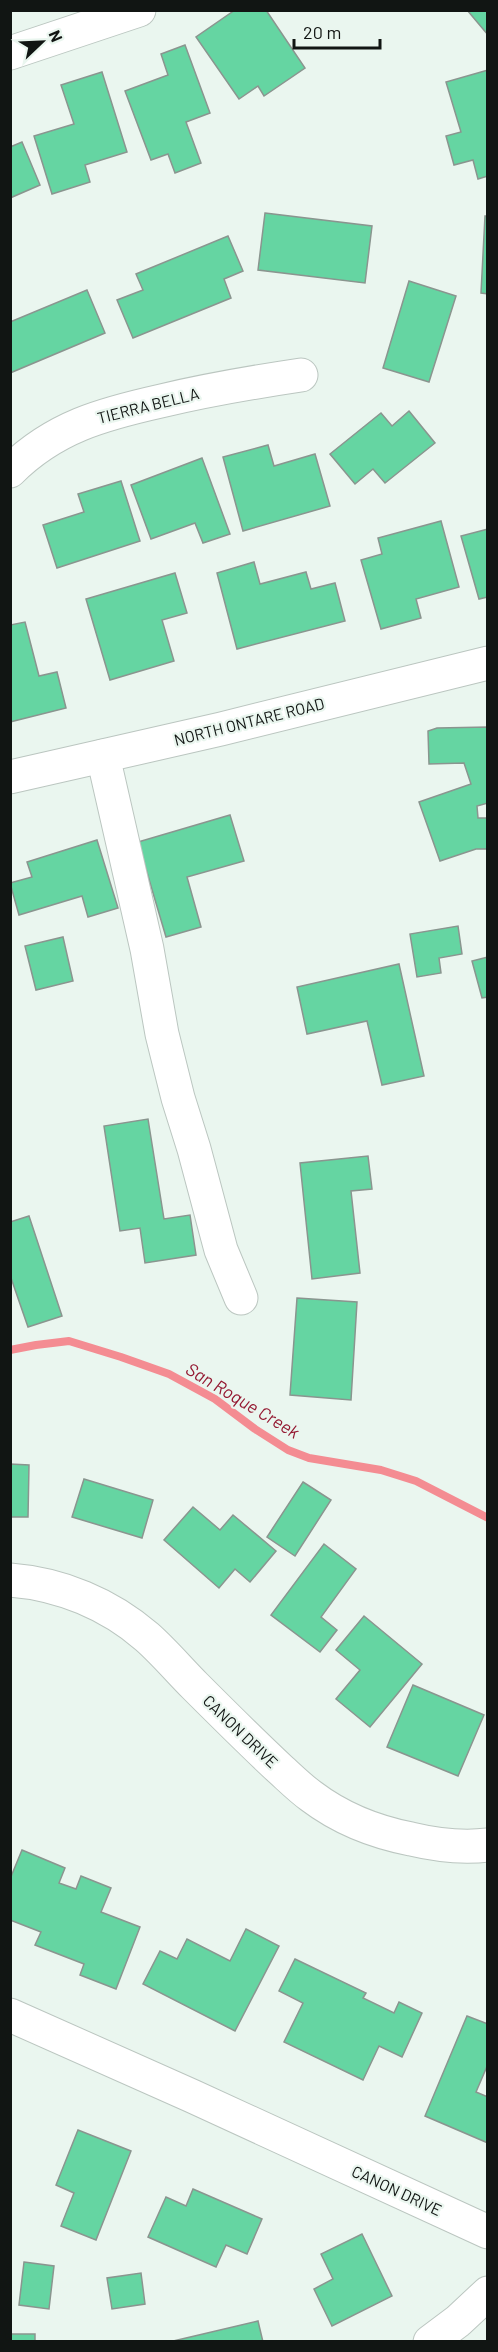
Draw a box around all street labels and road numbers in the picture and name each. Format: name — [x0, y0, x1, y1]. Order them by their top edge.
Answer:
street label: TIERRA BELLA — [95, 383, 201, 427]
street label: NORTH ONTARE ROAD — [172, 693, 326, 749]
street label: CANON DRIVE — [200, 1691, 282, 1771]
street label: CANON DRIVE — [349, 2161, 445, 2219]

